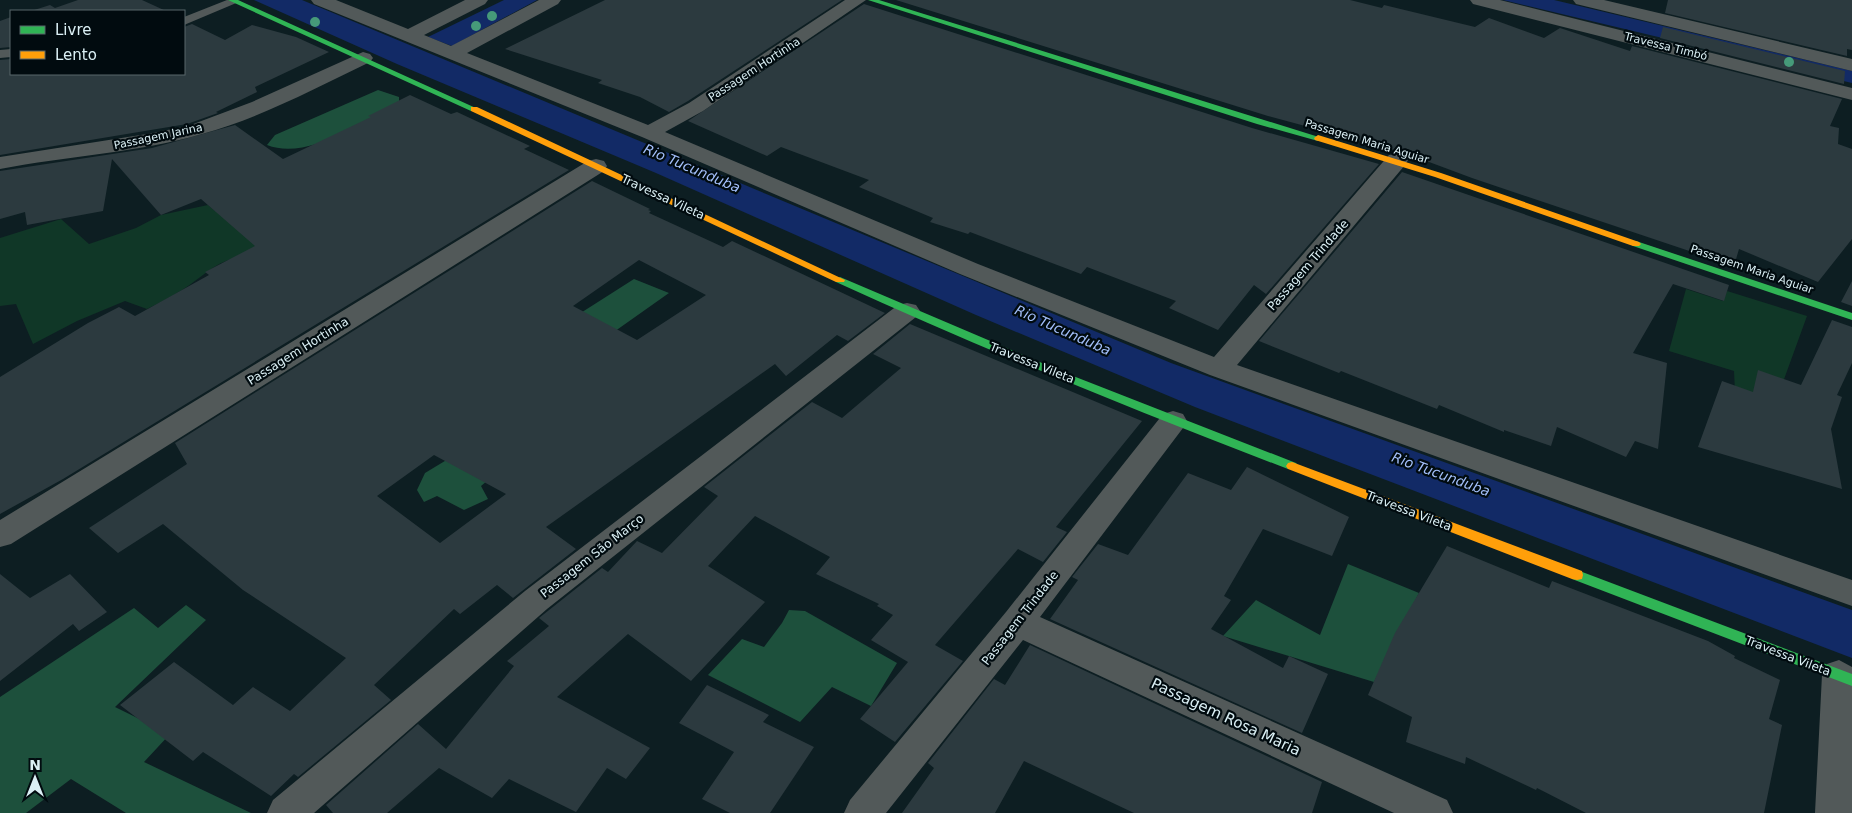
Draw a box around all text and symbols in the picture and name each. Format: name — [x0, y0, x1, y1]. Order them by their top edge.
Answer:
legend — [10, 10, 185, 75]
text: Livre — [55, 21, 91, 39]
street label: Travessa Timbó — [1622, 30, 1709, 63]
street label: Passagem Hortinha — [706, 35, 803, 104]
text: Lento — [55, 46, 97, 64]
street label: Passagem Maria Aguiar — [1303, 116, 1431, 167]
street label: Passagem Jarina — [113, 121, 204, 152]
water label: Rio Tucunduba — [641, 140, 743, 196]
street label: Travessa Vileta — [618, 171, 707, 222]
street label: Passagem Trindade — [1265, 217, 1351, 313]
street label: Passagem Maria Aguiar — [1689, 242, 1815, 297]
water label: Rio Tucunduba — [1013, 302, 1113, 358]
street label: Passagem Hortinha — [245, 314, 351, 388]
street label: Travessa Vileta — [987, 339, 1076, 386]
water label: Rio Tucunduba — [1390, 449, 1492, 499]
street label: Travessa Vileta — [1364, 488, 1454, 534]
street label: Passagem São Março — [538, 511, 646, 601]
street label: Passagem Trindade — [979, 568, 1061, 668]
street label: Travessa Vileta — [1743, 633, 1833, 679]
street label: Passagem Rosa Maria — [1148, 674, 1304, 760]
north arrow — [10, 753, 60, 803]
text: N — [29, 757, 41, 773]

